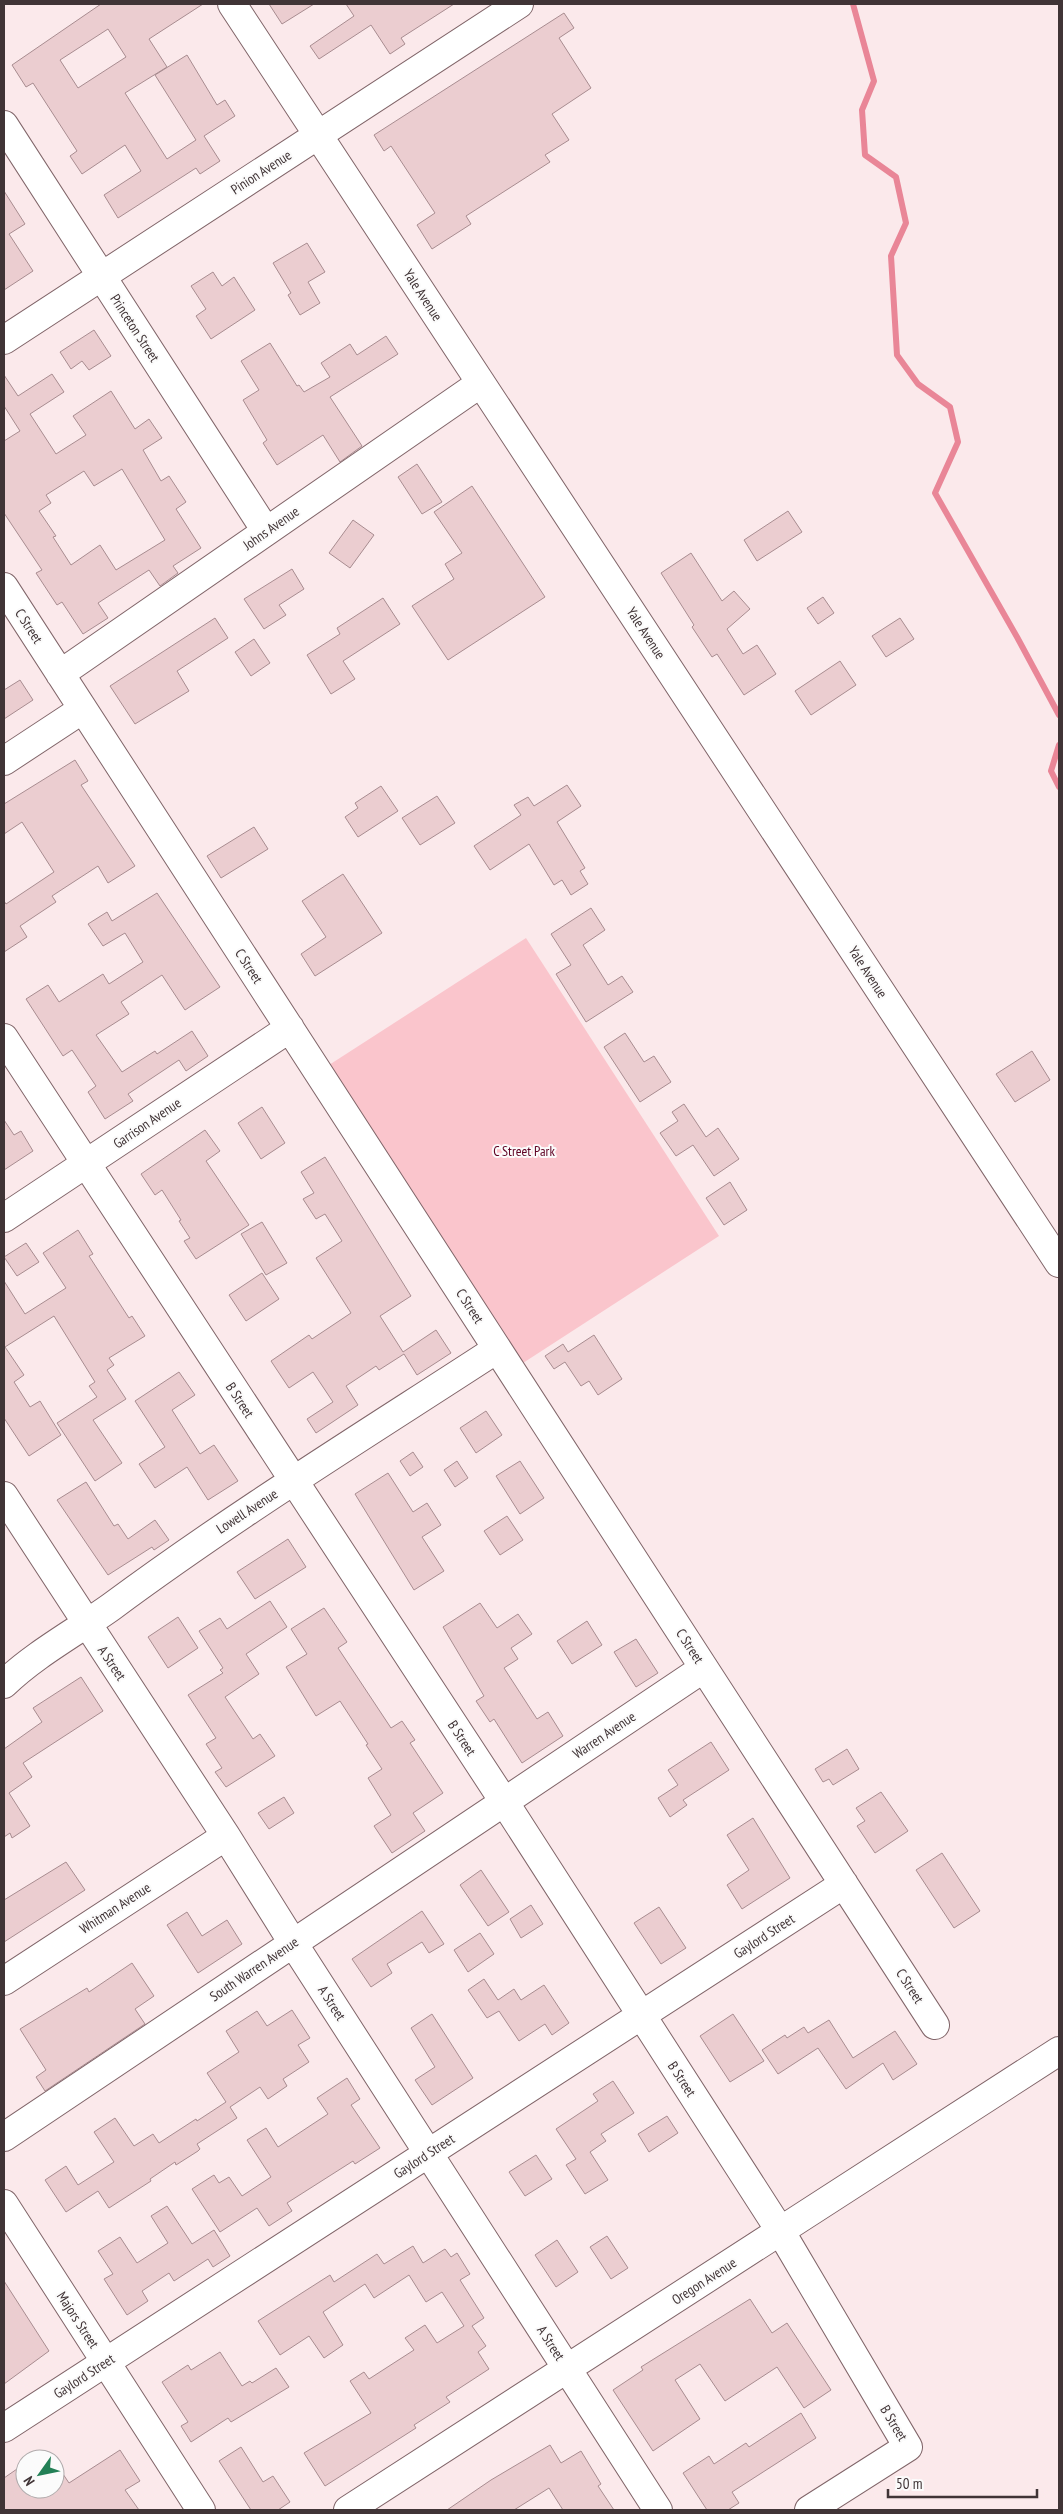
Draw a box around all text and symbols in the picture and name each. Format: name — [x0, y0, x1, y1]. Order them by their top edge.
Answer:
street label: Pinion Avenue — [227, 146, 295, 198]
street label: Yale Avenue — [400, 266, 447, 324]
street label: Princeton Street — [106, 291, 164, 365]
street label: Johns Avenue — [239, 502, 303, 554]
street label: Yale Avenue — [623, 604, 670, 662]
street label: C Street — [11, 605, 47, 647]
street label: Yale Avenue — [845, 943, 892, 1001]
street label: C Street — [231, 945, 267, 987]
street label: Garrison Avenue — [110, 1094, 185, 1152]
park label: C Street Park — [493, 1142, 555, 1160]
street label: C Street — [452, 1285, 488, 1327]
street label: B Street — [222, 1379, 258, 1421]
street label: Lowell Avenue — [213, 1484, 281, 1537]
street label: C Street — [672, 1625, 708, 1667]
street label: A Street — [94, 1642, 130, 1684]
street label: Warren Avenue — [569, 1707, 639, 1763]
street label: B Street — [444, 1717, 480, 1759]
street label: Whitman Avenue — [76, 1878, 154, 1938]
street label: Gaylord Street — [730, 1910, 798, 1962]
street label: South Warren Avenue — [206, 1933, 302, 2005]
street label: C Street — [892, 1965, 928, 2007]
street label: A Street — [314, 1982, 350, 2024]
street label: B Street — [664, 2058, 700, 2100]
street label: Gaylord Street — [390, 2130, 458, 2182]
street label: Oregon Avenue — [668, 2253, 740, 2309]
street label: Majors Street — [53, 2288, 103, 2352]
street label: A Street — [533, 2322, 569, 2364]
street label: Gaylord Street — [50, 2350, 118, 2402]
street label: B Street — [876, 2402, 912, 2444]
north arrow — [15, 2449, 65, 2499]
scale bar — [888, 2466, 1037, 2498]
text: N — [19, 2473, 39, 2489]
text: 50 m — [896, 2474, 922, 2493]

